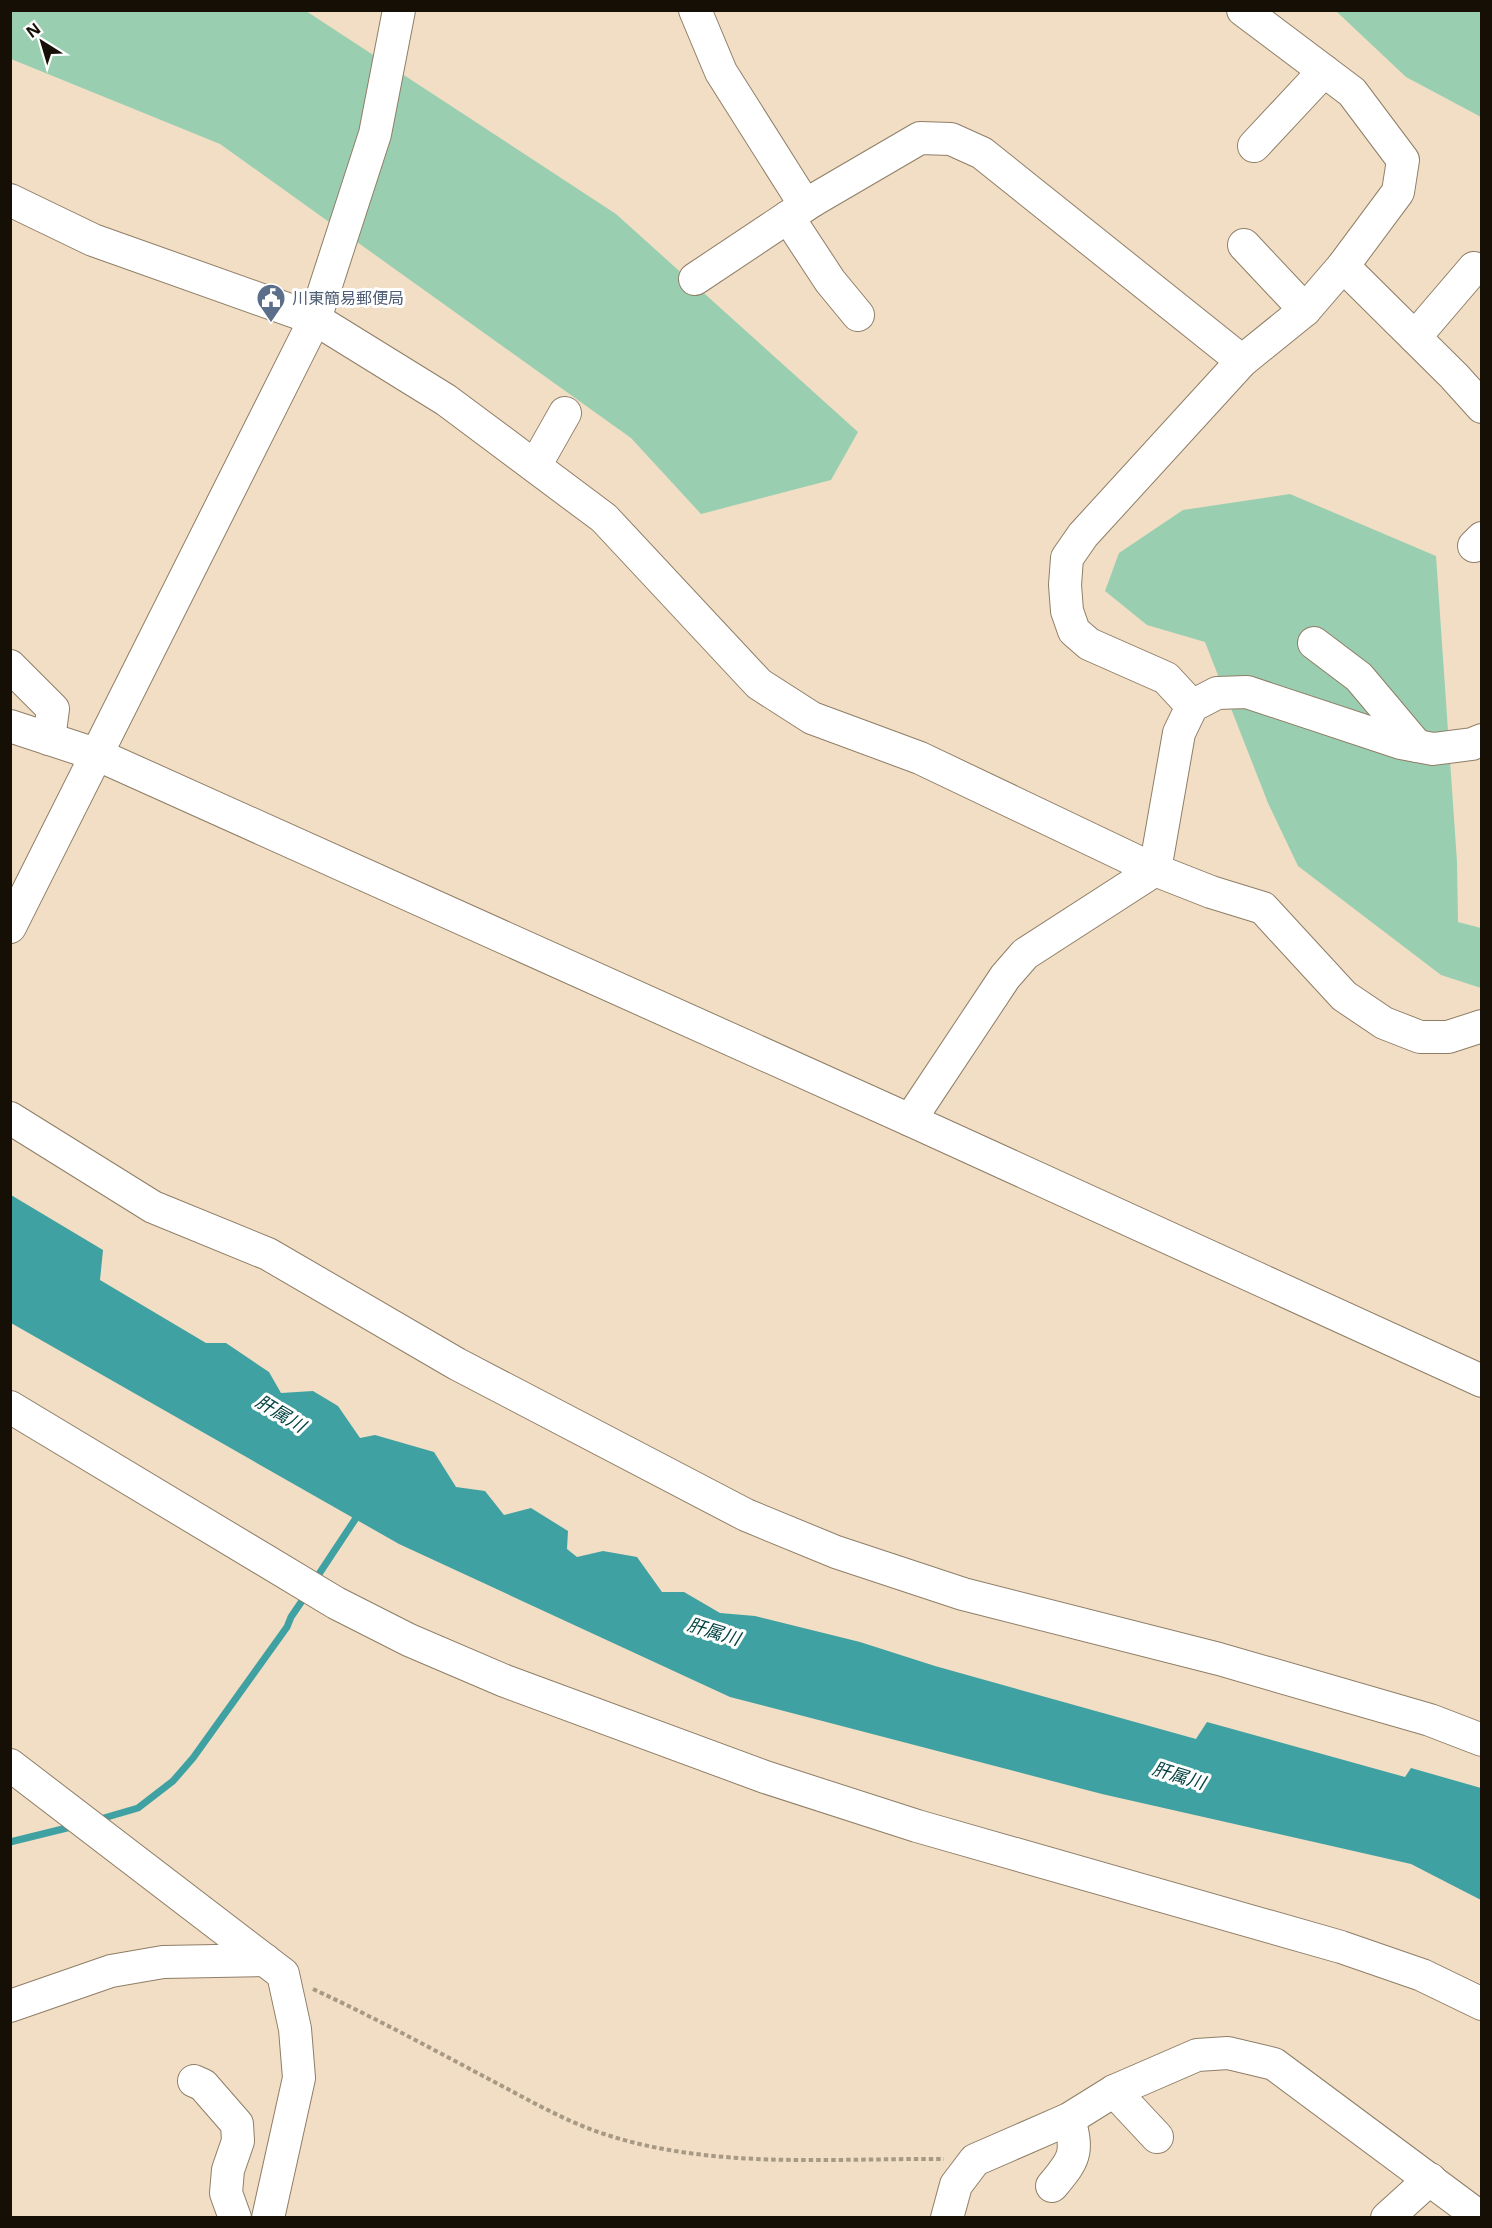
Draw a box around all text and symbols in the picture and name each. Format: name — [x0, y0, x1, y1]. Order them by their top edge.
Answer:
north arrow — [12, 12, 72, 72]
text: N — [21, 17, 45, 43]
public building icon: 川東簡易郵便局 — [255, 282, 287, 324]
place label: 川東簡易郵便局 — [292, 287, 404, 309]
water label: 肝属川 — [252, 1389, 312, 1438]
water label: 肝属川 — [685, 1612, 745, 1651]
water label: 肝属川 — [1150, 1756, 1210, 1795]

